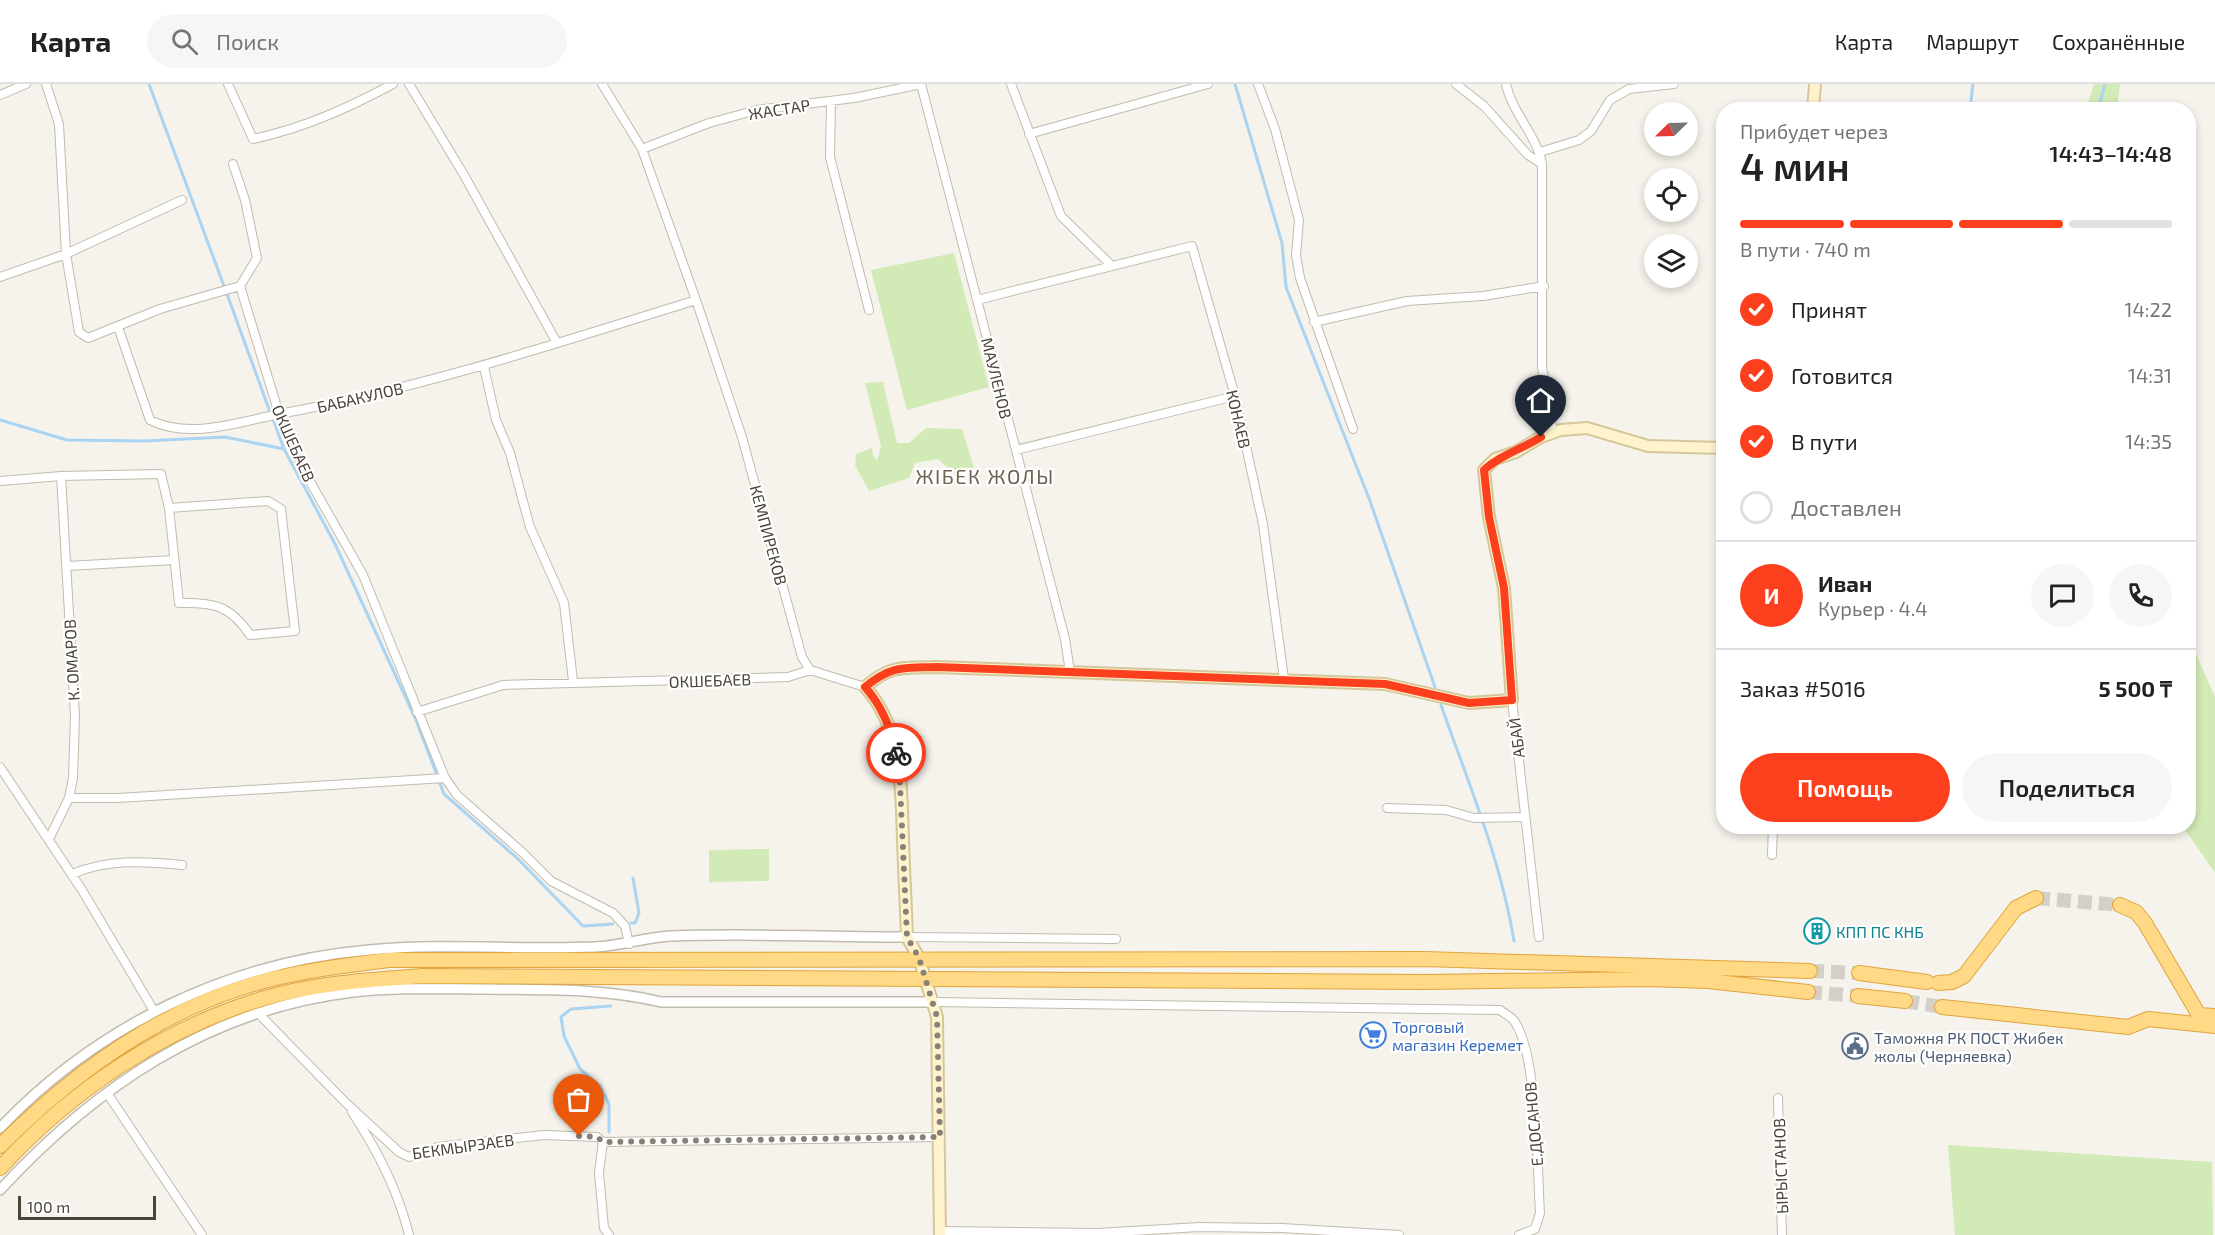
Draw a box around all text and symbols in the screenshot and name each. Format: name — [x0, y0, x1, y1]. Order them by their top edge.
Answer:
search box — [147, 14, 567, 68]
text: Карта — [30, 24, 111, 58]
icon: search — [168, 25, 201, 58]
text: Поиск — [216, 28, 279, 54]
text: Карта — [1835, 29, 1893, 54]
text: Маршрут — [1926, 29, 2019, 54]
text: Сохранённые — [2052, 29, 2185, 54]
street label: ЖАСТАР — [747, 95, 811, 123]
north arrow — [1644, 102, 1698, 156]
map controls — [1644, 102, 1698, 288]
text: Прибудет через — [1740, 119, 1888, 143]
text: 14:43–14:48 — [2050, 140, 2172, 166]
text: 4 мин — [1740, 142, 1850, 189]
button: locate — [1644, 168, 1698, 222]
button: layers — [1644, 234, 1698, 288]
text: В пути · 740 m — [1740, 237, 1871, 261]
icon: check — [1740, 293, 1773, 326]
text: Принят — [1791, 296, 1867, 322]
text: 14:22 — [2125, 297, 2172, 321]
street label: МАУЛЕНОВ — [978, 335, 1016, 421]
icon: check — [1740, 359, 1773, 392]
text: Готовится — [1791, 362, 1893, 388]
text: 14:31 — [2128, 363, 2172, 387]
pin — [1515, 375, 1566, 437]
street label: БАБАКУЛОВ — [315, 378, 405, 416]
icon: home — [1524, 384, 1557, 417]
street label: КОНАЕВ — [1223, 388, 1255, 450]
street label: ОКШЕБАЕВ — [269, 401, 319, 485]
icon: check — [1740, 425, 1773, 458]
text: В пути — [1791, 428, 1858, 454]
text: 14:35 — [2125, 429, 2172, 453]
district label: ЖІБЕК ЖОЛЫ — [915, 464, 1055, 488]
street label: КЕМПИРЕКОВ — [747, 483, 791, 587]
text: Доставлен — [1791, 494, 1902, 520]
button: chat — [2031, 564, 2094, 627]
button: phone — [2109, 564, 2172, 627]
text: Иван — [1818, 570, 1872, 596]
text: И — [1764, 582, 1779, 608]
text: Курьер · 4.4 — [1818, 596, 1927, 620]
street label: К. ОМАРОВ — [59, 619, 83, 701]
street label: ОКШЕБАЕВ — [668, 669, 752, 691]
text: Заказ #5016 — [1740, 675, 1865, 701]
text: 5 500 ₸ — [2098, 675, 2172, 701]
street label: АБАЙ — [1504, 717, 1528, 759]
courier — [866, 723, 926, 783]
icon: bike — [880, 737, 913, 770]
button: Помощь — [1740, 753, 1950, 822]
button: Поделиться — [1962, 753, 2172, 822]
building icon: КПП ПС КНБ — [1802, 916, 1832, 946]
place label: КПП ПС КНБ — [1836, 922, 1924, 941]
place label: Торговый магазин Керемет — [1392, 1017, 1524, 1054]
supermarket icon: Торговый магазин Керемет — [1358, 1020, 1388, 1050]
place label: Таможня РК ПОСТ Жибек жолы (Черняевка) — [1874, 1028, 2064, 1065]
public building icon: Таможня РК ПОСТ Жибек жолы (Черняевка) — [1840, 1031, 1870, 1061]
pin — [553, 1074, 604, 1136]
street label: Е.ДОСАНОВ — [1520, 1081, 1546, 1167]
icon: bag — [562, 1083, 595, 1116]
street label: ЫРЫСТАНОВ — [1769, 1118, 1791, 1214]
street label: БЕКМЫРЗАЕВ — [411, 1129, 515, 1163]
scale bar — [18, 1193, 156, 1220]
text: 100 m — [27, 1197, 70, 1216]

